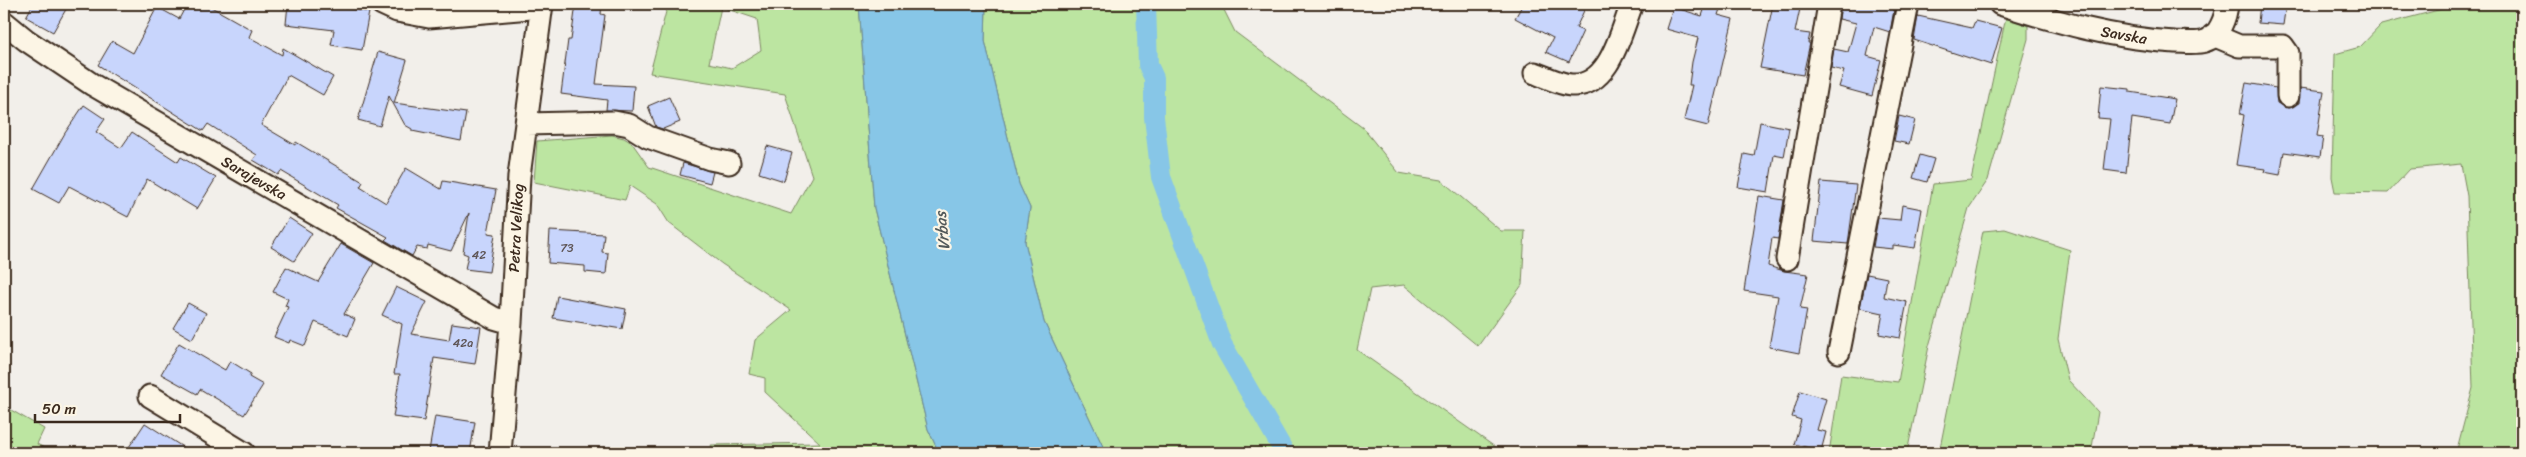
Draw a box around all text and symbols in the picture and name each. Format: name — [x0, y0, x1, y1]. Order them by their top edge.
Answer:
street label: Savska — [2099, 18, 2150, 52]
street label: Sarajevska — [216, 149, 292, 208]
street label: Petra Velikog — [501, 183, 531, 273]
water label: Vrbas — [925, 208, 958, 252]
house number: 73 — [560, 237, 574, 259]
house number: 42 — [472, 244, 486, 266]
house number: 42a — [453, 332, 473, 354]
scale bar — [35, 392, 180, 424]
text: 50 m — [42, 396, 77, 422]

